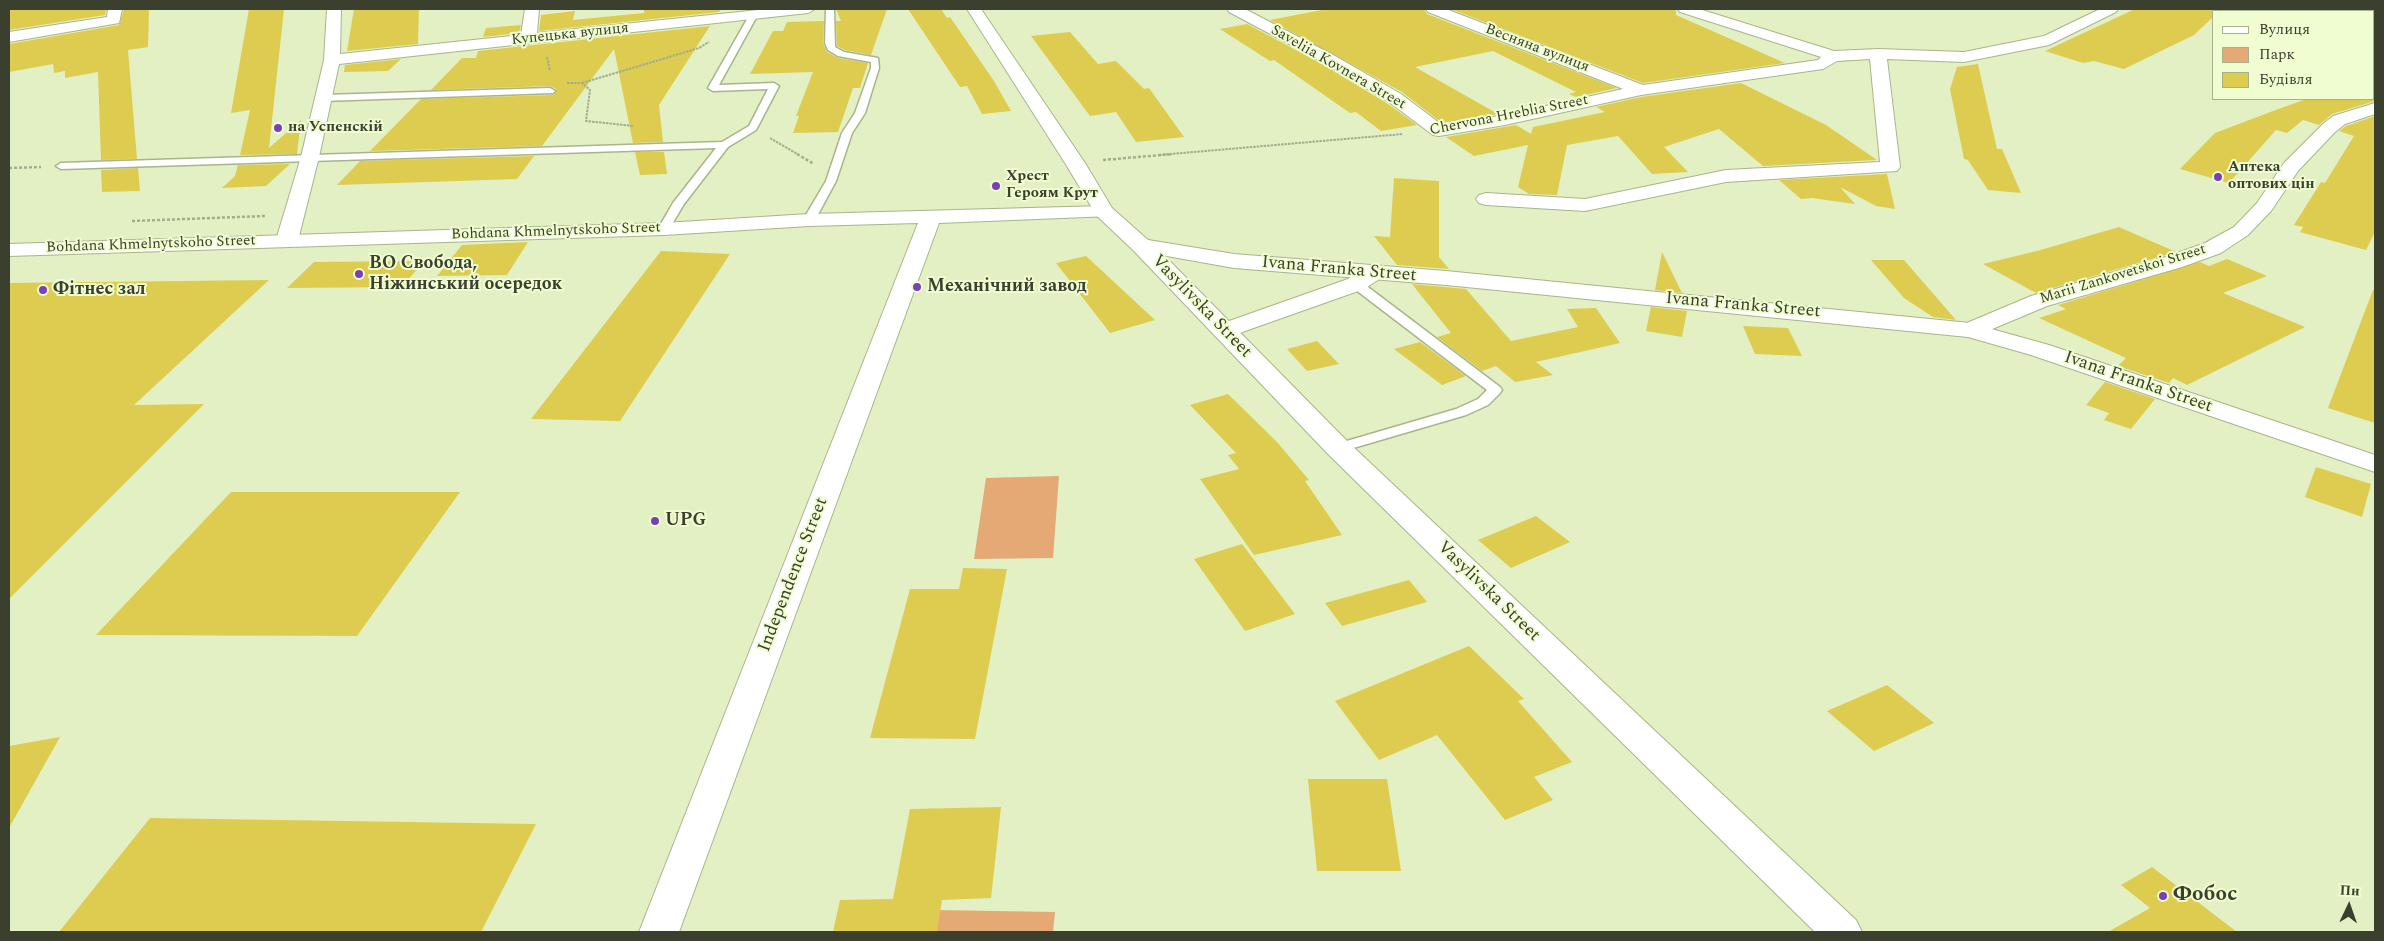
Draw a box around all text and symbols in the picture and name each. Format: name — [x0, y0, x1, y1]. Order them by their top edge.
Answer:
legend — [2212, 10, 2374, 100]
text: Вулиця — [2259, 18, 2310, 41]
street label: Купецька вулиця — [510, 20, 630, 50]
street label: Весняна вулиця — [1482, 21, 1592, 77]
street label: Saveliia Kovnera Street — [1267, 22, 1409, 114]
text: Парк — [2259, 43, 2295, 66]
text: Будівля — [2259, 68, 2313, 91]
street label: Chervona Hreblia Street — [1428, 92, 1590, 140]
place label: на Успенскій — [288, 119, 383, 137]
marker: на Успенскій — [272, 122, 284, 134]
place label: Аптека оптових цін — [2228, 159, 2315, 194]
place label: Хрест Героям Крут — [1006, 168, 1098, 203]
marker: Аптека оптових цін — [2212, 171, 2224, 183]
marker: Хрест Героям Крут — [990, 180, 1002, 192]
street label: Bohdana Khmelnytskoho Street — [451, 219, 661, 245]
street label: Bohdana Khmelnytskoho Street — [46, 232, 256, 258]
street label: Marii Zankovetskoi Street — [2038, 241, 2208, 309]
street label: Vasylivska Street — [1146, 251, 1256, 363]
street label: Ivana Franka Street — [1261, 252, 1417, 288]
place label: ВО Свобода, Ніжинський осередок — [369, 253, 562, 296]
marker: ВО Свобода, Ніжинський осередок — [353, 268, 365, 280]
place label: Механічний завод — [927, 276, 1087, 298]
place label: Фітнес зал — [53, 279, 146, 301]
marker: Механічний завод — [911, 281, 923, 293]
marker: Фітнес зал — [37, 284, 49, 296]
street label: Ivana Franka Street — [1665, 288, 1821, 324]
street label: Ivana Franka Street — [2061, 347, 2215, 419]
street label: Independence Street — [755, 495, 833, 655]
place label: UPG — [665, 510, 706, 532]
marker: UPG — [649, 515, 661, 527]
street label: Vasylivska Street — [1432, 537, 1544, 647]
text: Пн — [2339, 880, 2360, 902]
north arrow — [2324, 881, 2374, 931]
place label: Фобос — [2173, 883, 2238, 909]
marker: Фобос — [2157, 890, 2169, 902]

